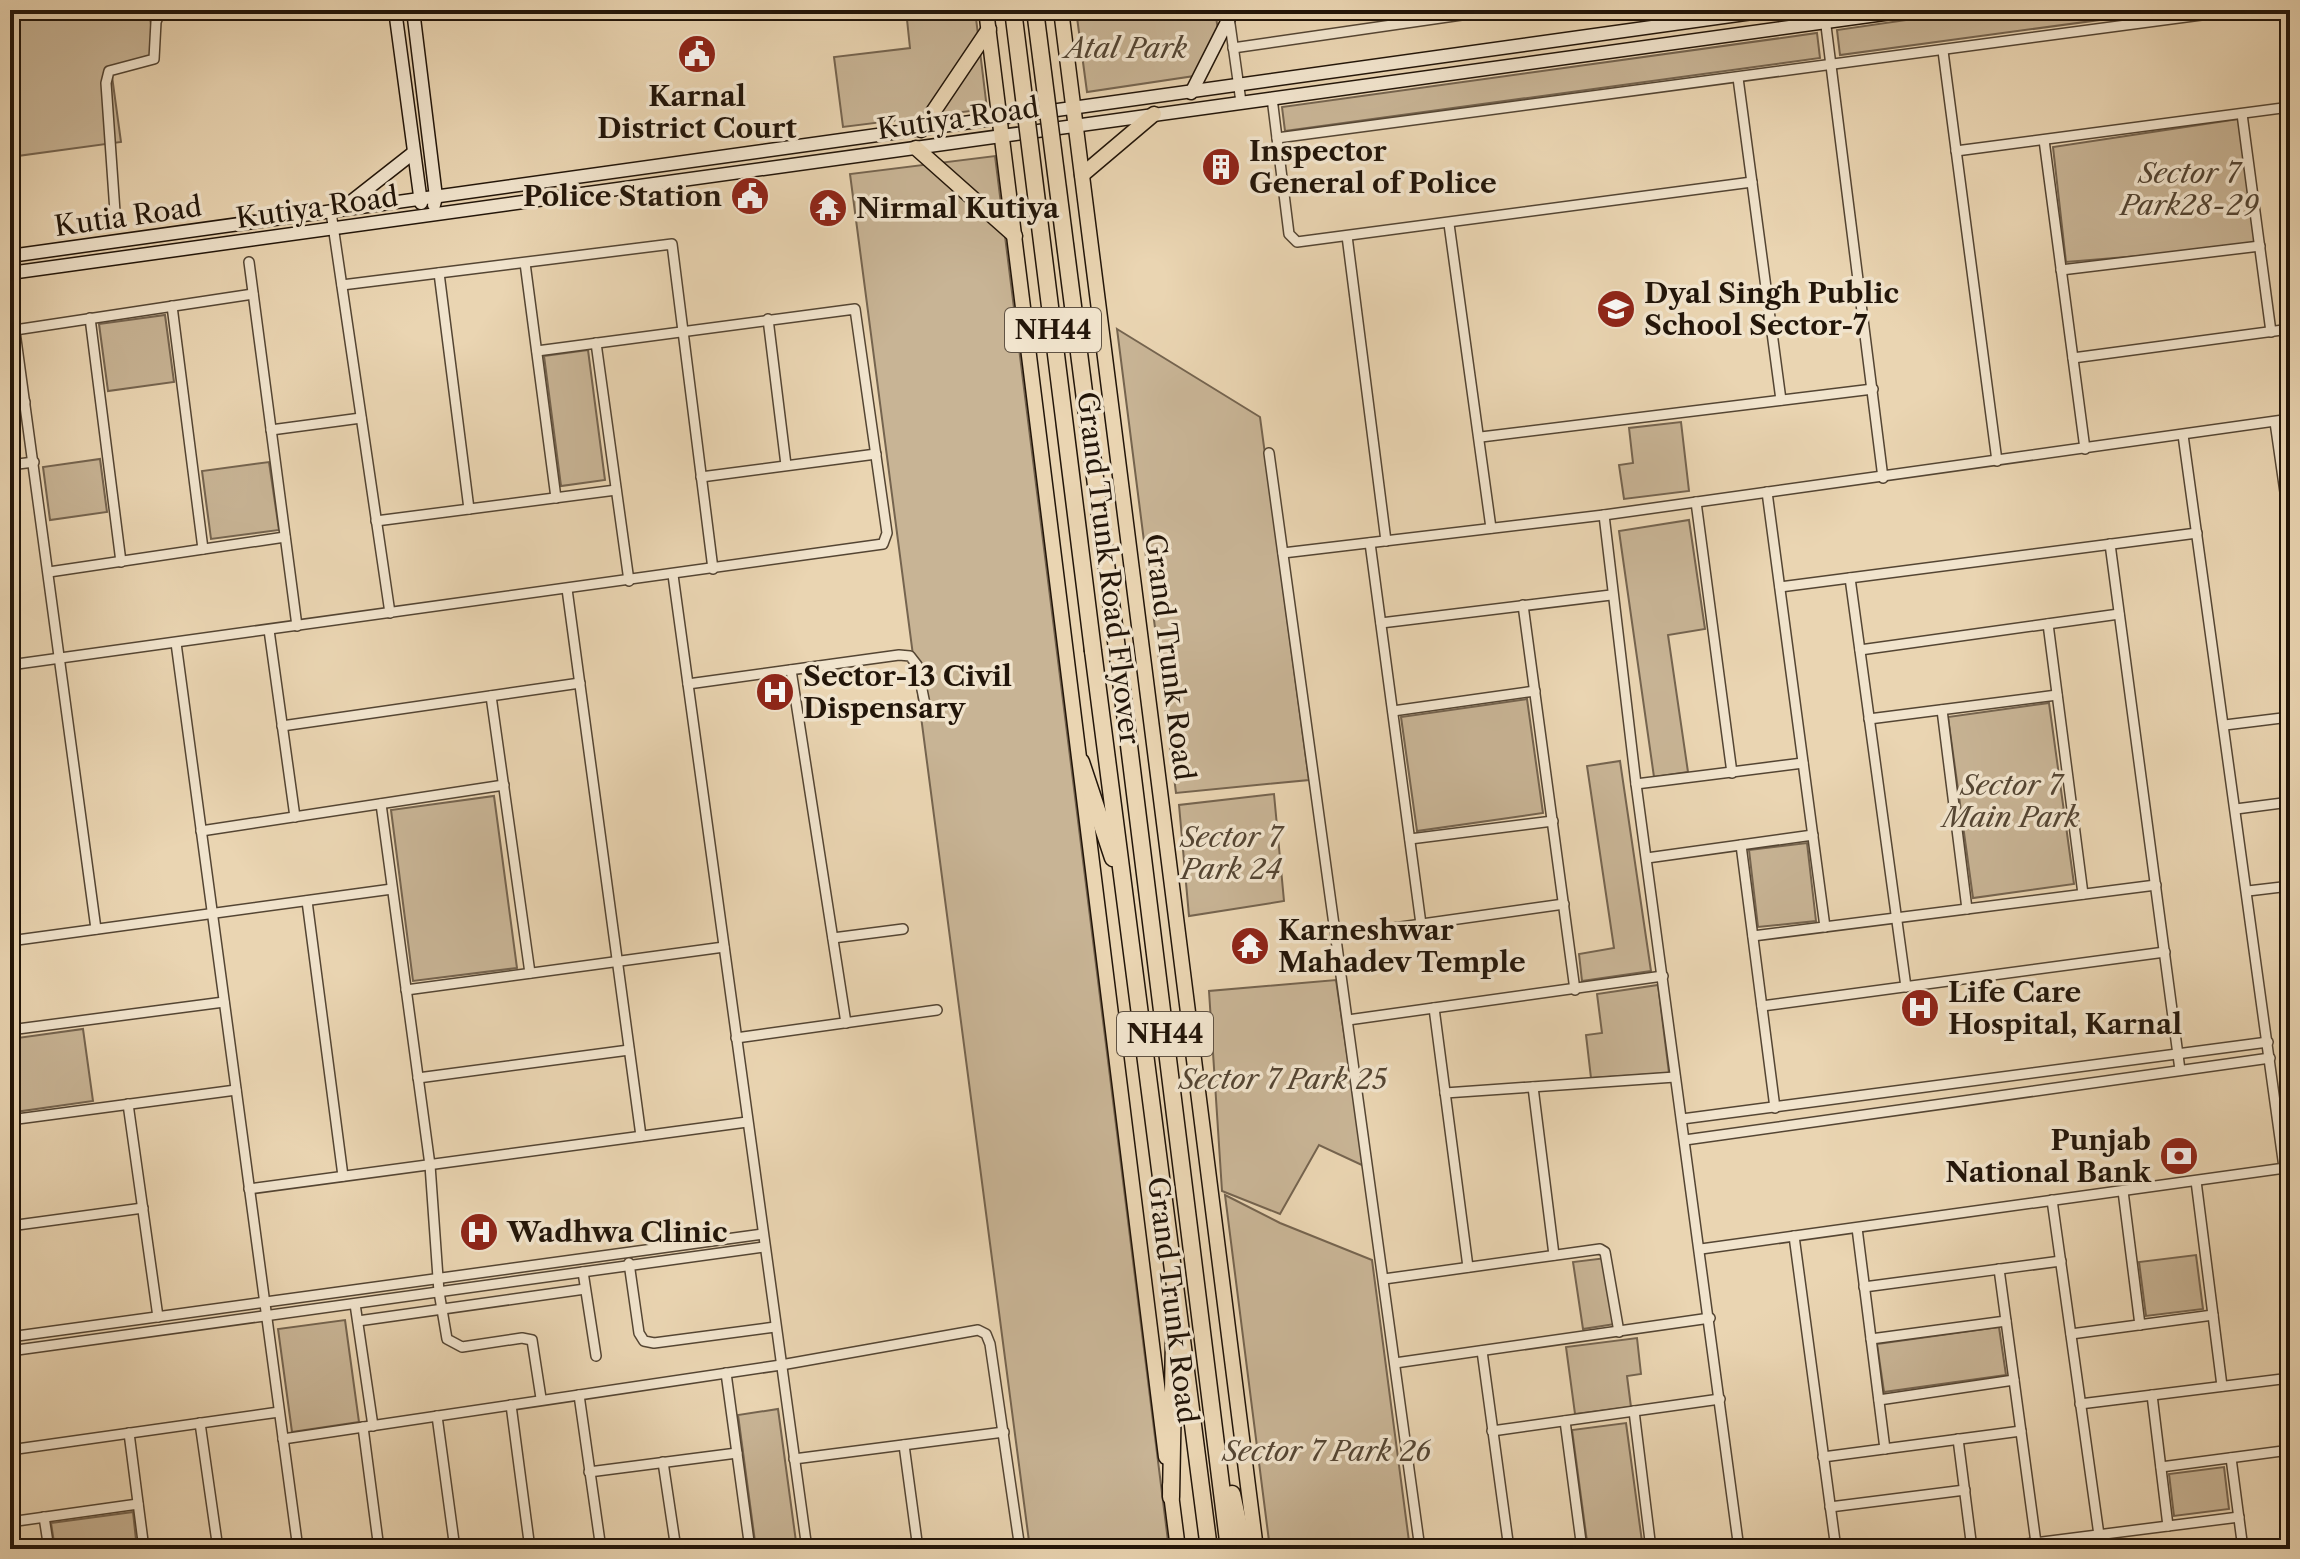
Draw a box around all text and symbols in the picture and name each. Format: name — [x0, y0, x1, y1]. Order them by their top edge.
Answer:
park label: Atal Park — [1061, 31, 1188, 65]
public building icon: Karnal District Court — [676, 33, 718, 75]
place label: Karnal District Court — [597, 79, 798, 145]
street label: Kutiya Road — [875, 90, 1041, 146]
place label: Inspector General of Police — [1249, 134, 1497, 200]
building icon: Inspector General of Police — [1200, 146, 1242, 188]
park label: Sector 7 Park28-29 — [2118, 156, 2259, 222]
public building icon: Police Station — [729, 175, 771, 217]
street label: Kutiya Road — [234, 179, 400, 235]
place label: Police Station — [523, 179, 722, 213]
temple icon: Nirmal Kutiya — [807, 187, 849, 229]
street label: Kutia Road — [52, 189, 204, 243]
place label: Nirmal Kutiya — [856, 191, 1060, 225]
place label: Dyal Singh Public School Sector-7 — [1644, 276, 1899, 342]
school or university icon: Dyal Singh Public School Sector-7 — [1595, 288, 1637, 330]
road number: NH44 — [1005, 308, 1101, 352]
street label: Grand Trunk Road Flyover — [1070, 390, 1148, 747]
street label: Grand Trunk Road — [1138, 532, 1202, 782]
place label: Sector-13 Civil Dispensary — [803, 659, 1012, 725]
hospital icon: Sector-13 Civil Dispensary — [754, 671, 796, 713]
park label: Sector 7 Main Park — [1939, 768, 2080, 834]
park label: Sector 7 Park 24 — [1179, 820, 1285, 886]
place label: Karneshwar Mahadev Temple — [1278, 913, 1526, 979]
temple icon: Karneshwar Mahadev Temple — [1229, 925, 1271, 967]
place label: Life Care Hospital, Karnal — [1948, 975, 2182, 1041]
hospital icon: Life Care Hospital, Karnal — [1899, 987, 1941, 1029]
road number: NH44 — [1117, 1012, 1213, 1056]
park label: Sector 7 Park 25 — [1177, 1062, 1388, 1096]
place label: Punjab National Bank — [1945, 1123, 2152, 1189]
bank icon: Punjab National Bank — [2158, 1135, 2200, 1177]
street label: Grand Trunk Road — [1141, 1175, 1205, 1425]
hospital icon: Wadhwa Clinic — [458, 1211, 500, 1253]
place label: Wadhwa Clinic — [506, 1215, 727, 1249]
park label: Sector 7 Park 26 — [1221, 1434, 1432, 1468]

